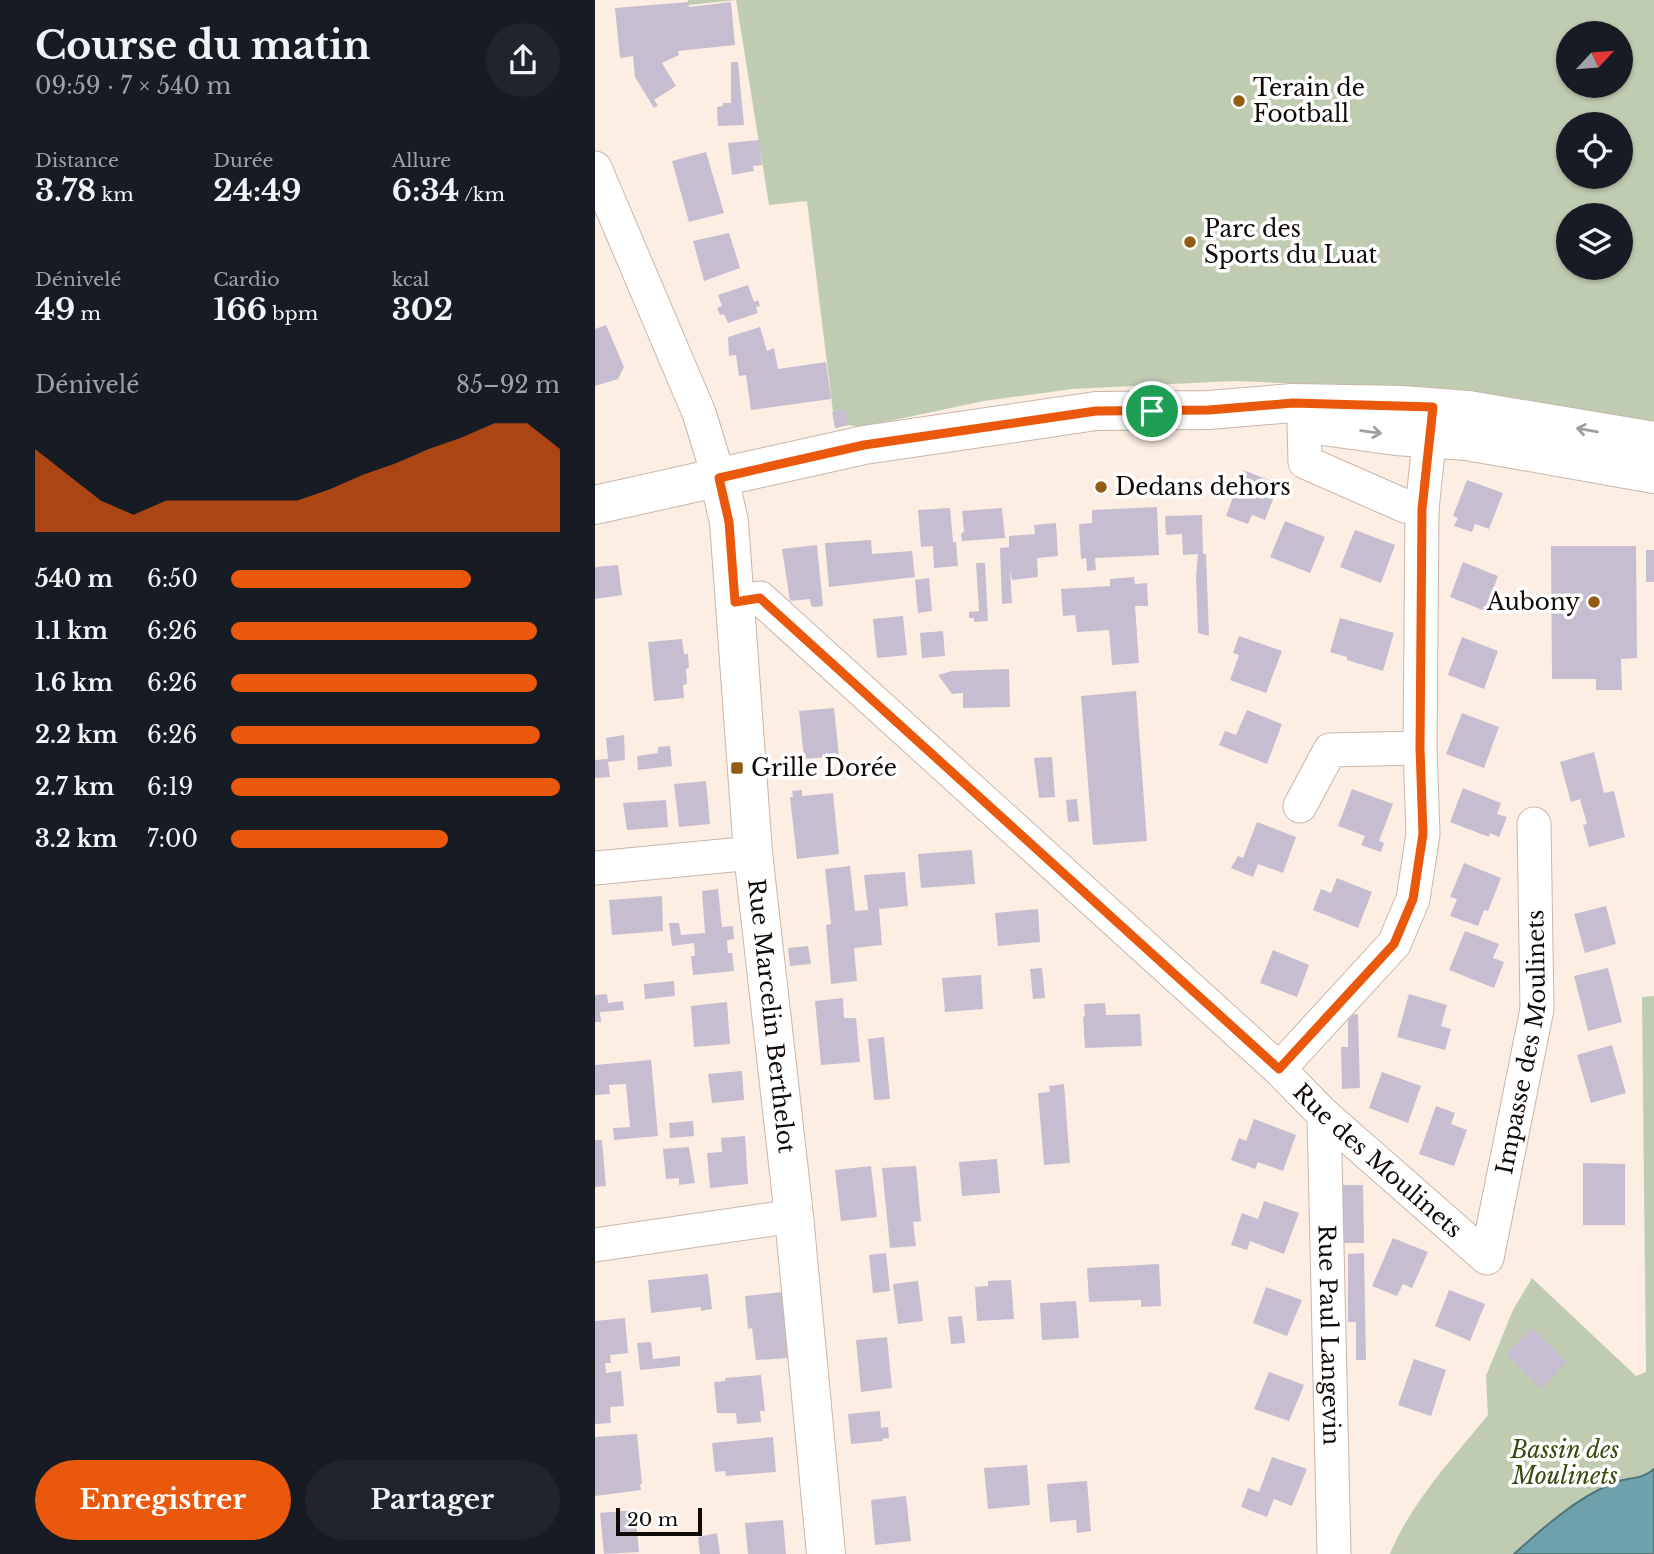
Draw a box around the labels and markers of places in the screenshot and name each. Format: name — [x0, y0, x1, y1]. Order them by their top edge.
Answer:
place label: Terain de Football — [1253, 74, 1365, 128]
marker: Terain de Football — [1231, 93, 1247, 109]
place label: Parc des Sports du Luat — [1204, 215, 1377, 269]
marker: Parc des Sports du Luat — [1182, 234, 1198, 250]
pin — [1122, 381, 1182, 441]
place label: Dedans dehors — [1115, 473, 1291, 501]
marker: Dedans dehors — [1093, 479, 1109, 495]
place label: Aubony — [1486, 588, 1580, 616]
marker: Aubony — [1586, 594, 1602, 610]
place label: Grille Dorée — [751, 754, 897, 782]
marker: Grille Dorée — [729, 760, 745, 776]

